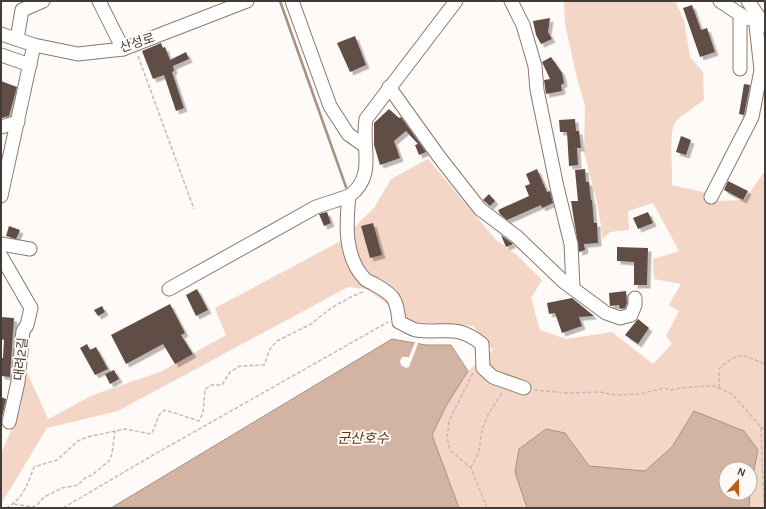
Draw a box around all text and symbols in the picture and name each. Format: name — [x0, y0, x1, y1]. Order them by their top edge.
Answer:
street label: 산성로 — [118, 30, 157, 55]
street label: 대려2길 — [11, 337, 30, 381]
water label: 군산호수 — [337, 430, 390, 447]
north arrow — [718, 461, 758, 501]
text: N — [735, 465, 747, 480]

